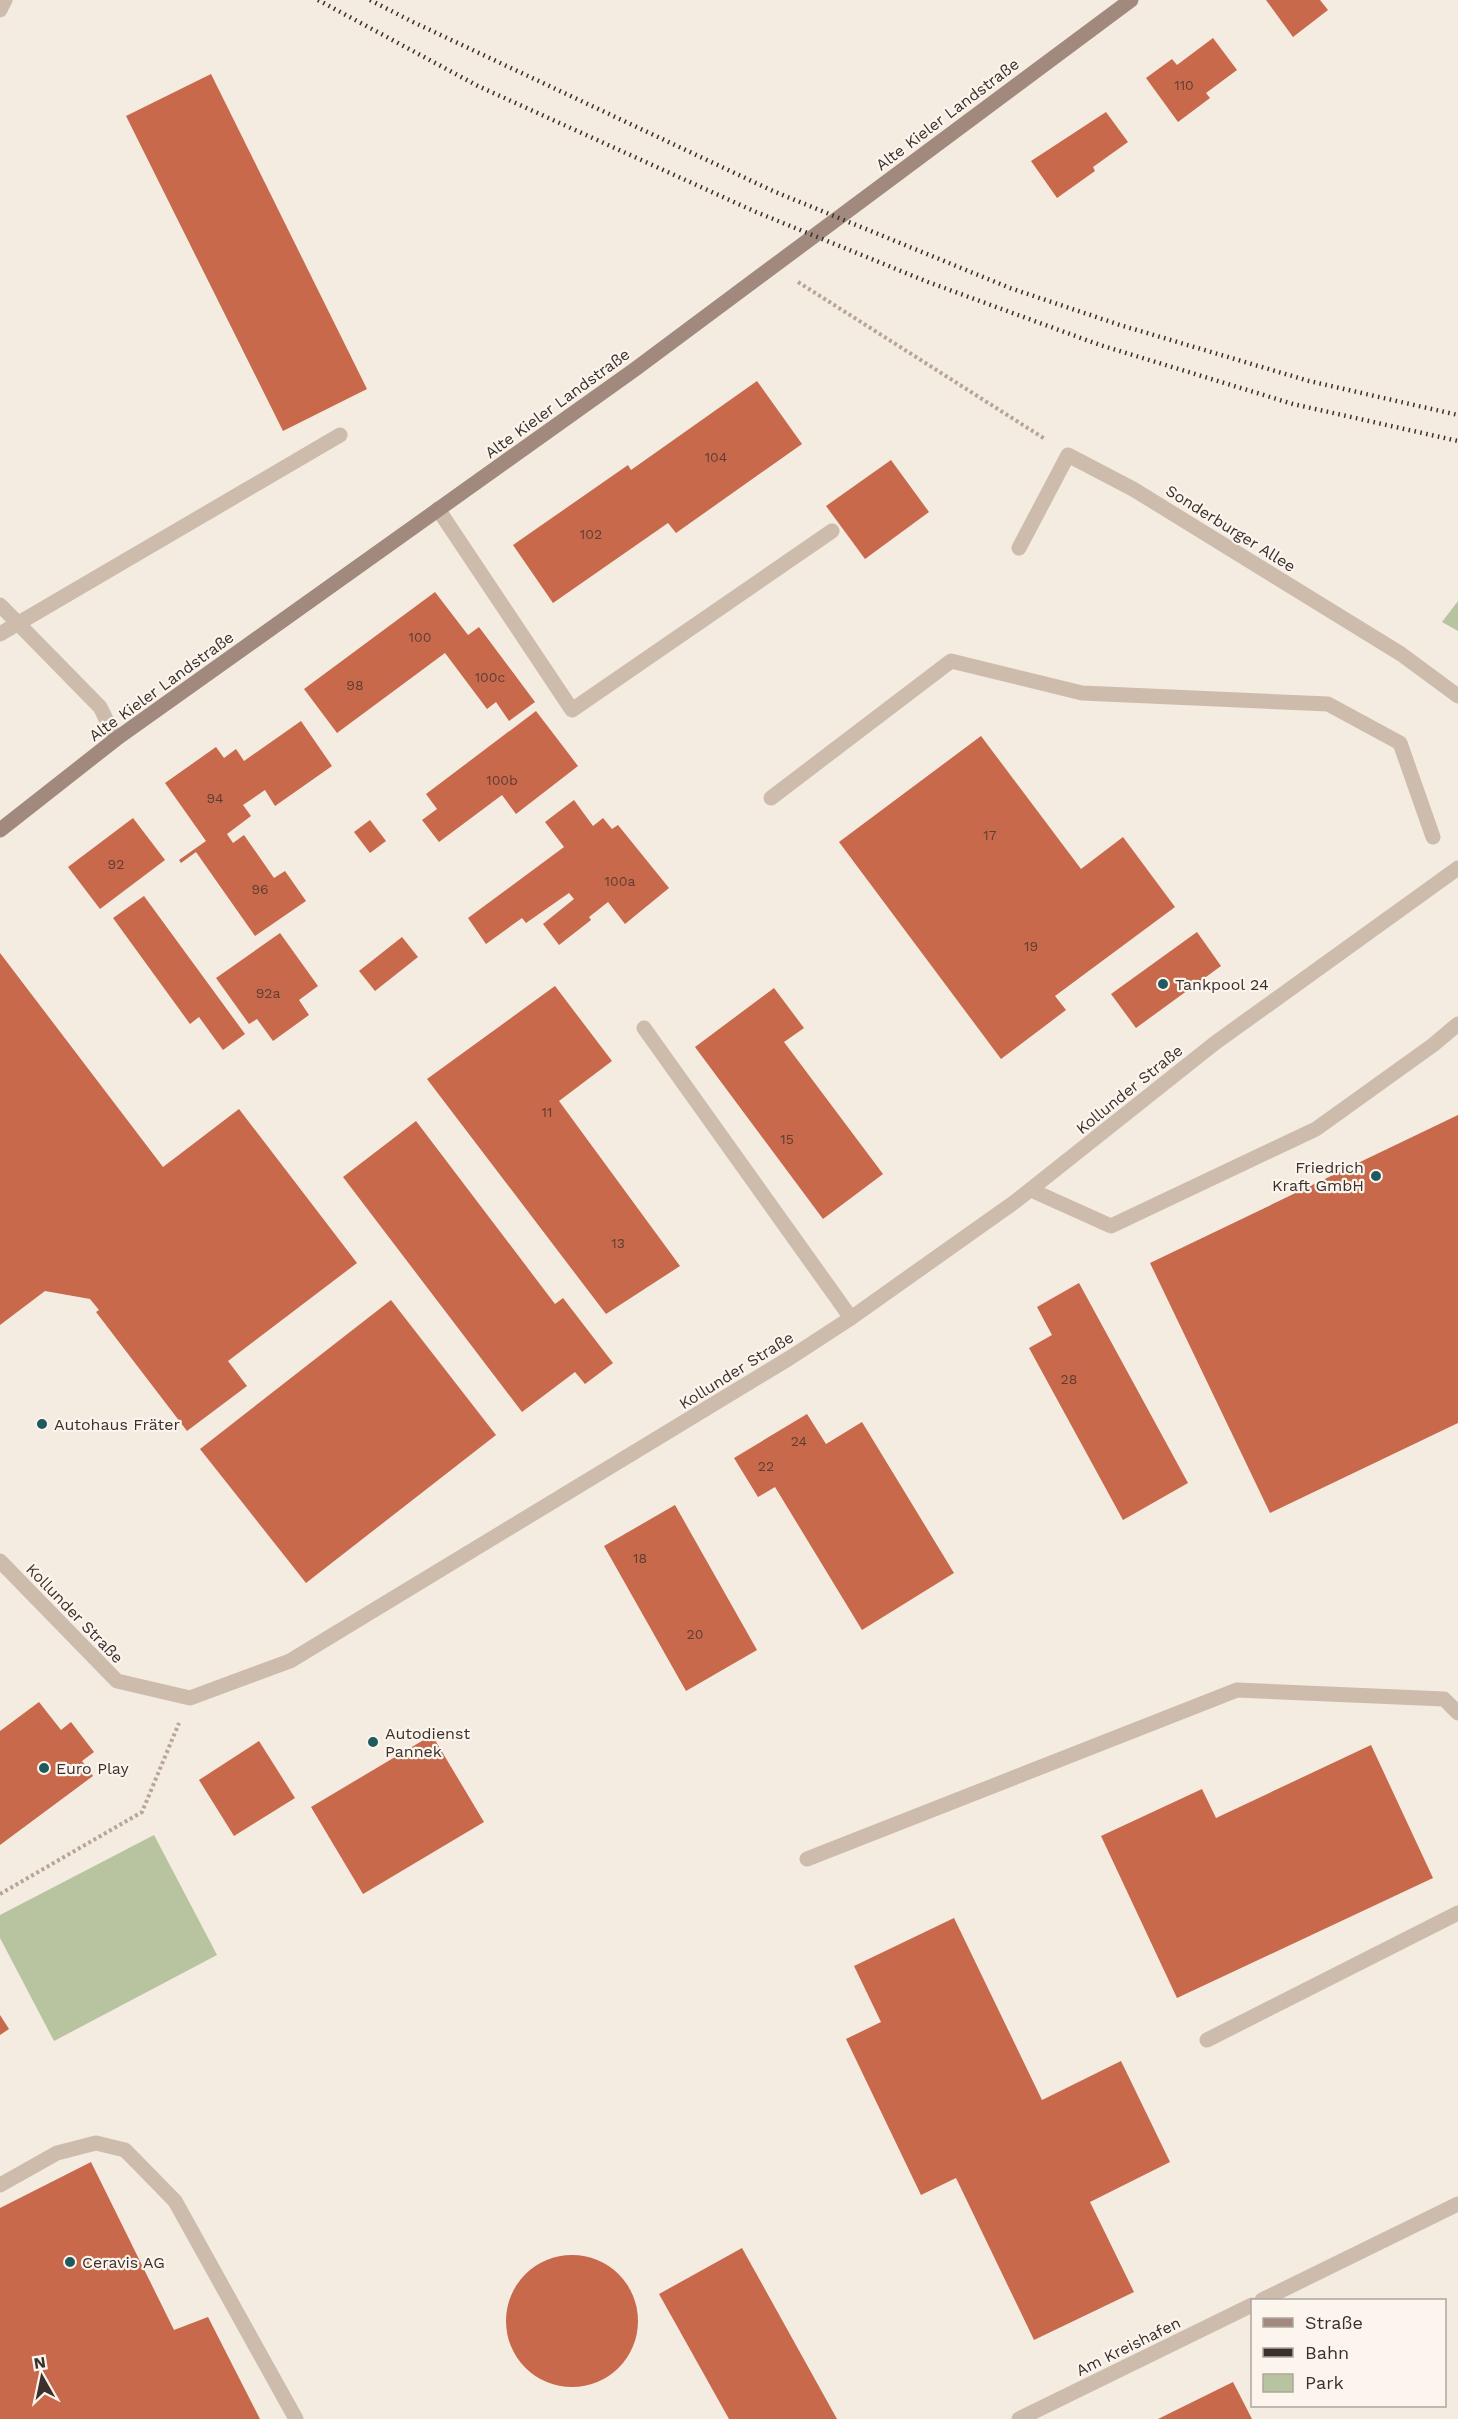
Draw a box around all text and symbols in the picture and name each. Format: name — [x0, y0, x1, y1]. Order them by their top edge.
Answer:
street label: Alte Kieler Landstraße — [872, 54, 1023, 174]
house number: 110 — [1174, 77, 1194, 93]
street label: Alte Kieler Landstraße — [481, 344, 633, 462]
house number: 104 — [705, 449, 727, 465]
street label: Sonderburger Allee — [1162, 481, 1299, 576]
house number: 102 — [580, 526, 602, 542]
street label: Alte Kieler Landstraße — [85, 627, 237, 745]
house number: 100 — [409, 629, 431, 645]
house number: 100c — [475, 669, 506, 685]
house number: 98 — [346, 677, 364, 693]
house number: 100b — [486, 772, 518, 788]
house number: 94 — [206, 790, 224, 806]
house number: 17 — [983, 827, 997, 843]
house number: 92 — [108, 856, 124, 872]
house number: 100a — [605, 873, 635, 889]
house number: 96 — [251, 881, 269, 897]
house number: 19 — [1024, 938, 1038, 954]
place label: Tankpool 24 — [1175, 975, 1269, 994]
marker: Tankpool 24 — [1156, 977, 1170, 991]
house number: 92a — [256, 985, 280, 1001]
street label: Kollunder Straße — [1072, 1041, 1186, 1138]
house number: 11 — [542, 1104, 552, 1120]
house number: 15 — [780, 1131, 794, 1147]
place label: Friedrich Kraft GmbH — [1272, 1158, 1364, 1195]
marker: Friedrich Kraft GmbH — [1369, 1169, 1383, 1183]
house number: 13 — [611, 1235, 625, 1251]
street label: Kollunder Straße — [676, 1328, 797, 1413]
house number: 28 — [1061, 1371, 1077, 1387]
place label: Autohaus Fräter — [54, 1415, 180, 1434]
marker: Autohaus Fräter — [35, 1417, 49, 1431]
house number: 24 — [791, 1433, 807, 1449]
house number: 22 — [758, 1458, 774, 1474]
house number: 18 — [633, 1550, 647, 1566]
street label: Kollunder Straße — [22, 1560, 127, 1667]
house number: 20 — [687, 1626, 703, 1642]
place label: Autodienst Pannek — [385, 1724, 470, 1761]
marker: Autodienst Pannek — [366, 1735, 380, 1749]
place label: Euro Play — [56, 1759, 129, 1778]
marker: Euro Play — [37, 1761, 51, 1775]
place label: Ceravis AG — [82, 2253, 165, 2272]
marker: Ceravis AG — [63, 2255, 77, 2269]
legend — [1251, 2299, 1446, 2407]
text: Straße — [1305, 2312, 1363, 2333]
street label: Am Kreishafen — [1073, 2313, 1184, 2380]
text: Bahn — [1305, 2342, 1349, 2363]
north arrow — [12, 2347, 72, 2407]
text: N — [32, 2352, 47, 2373]
text: Park — [1305, 2372, 1344, 2393]

